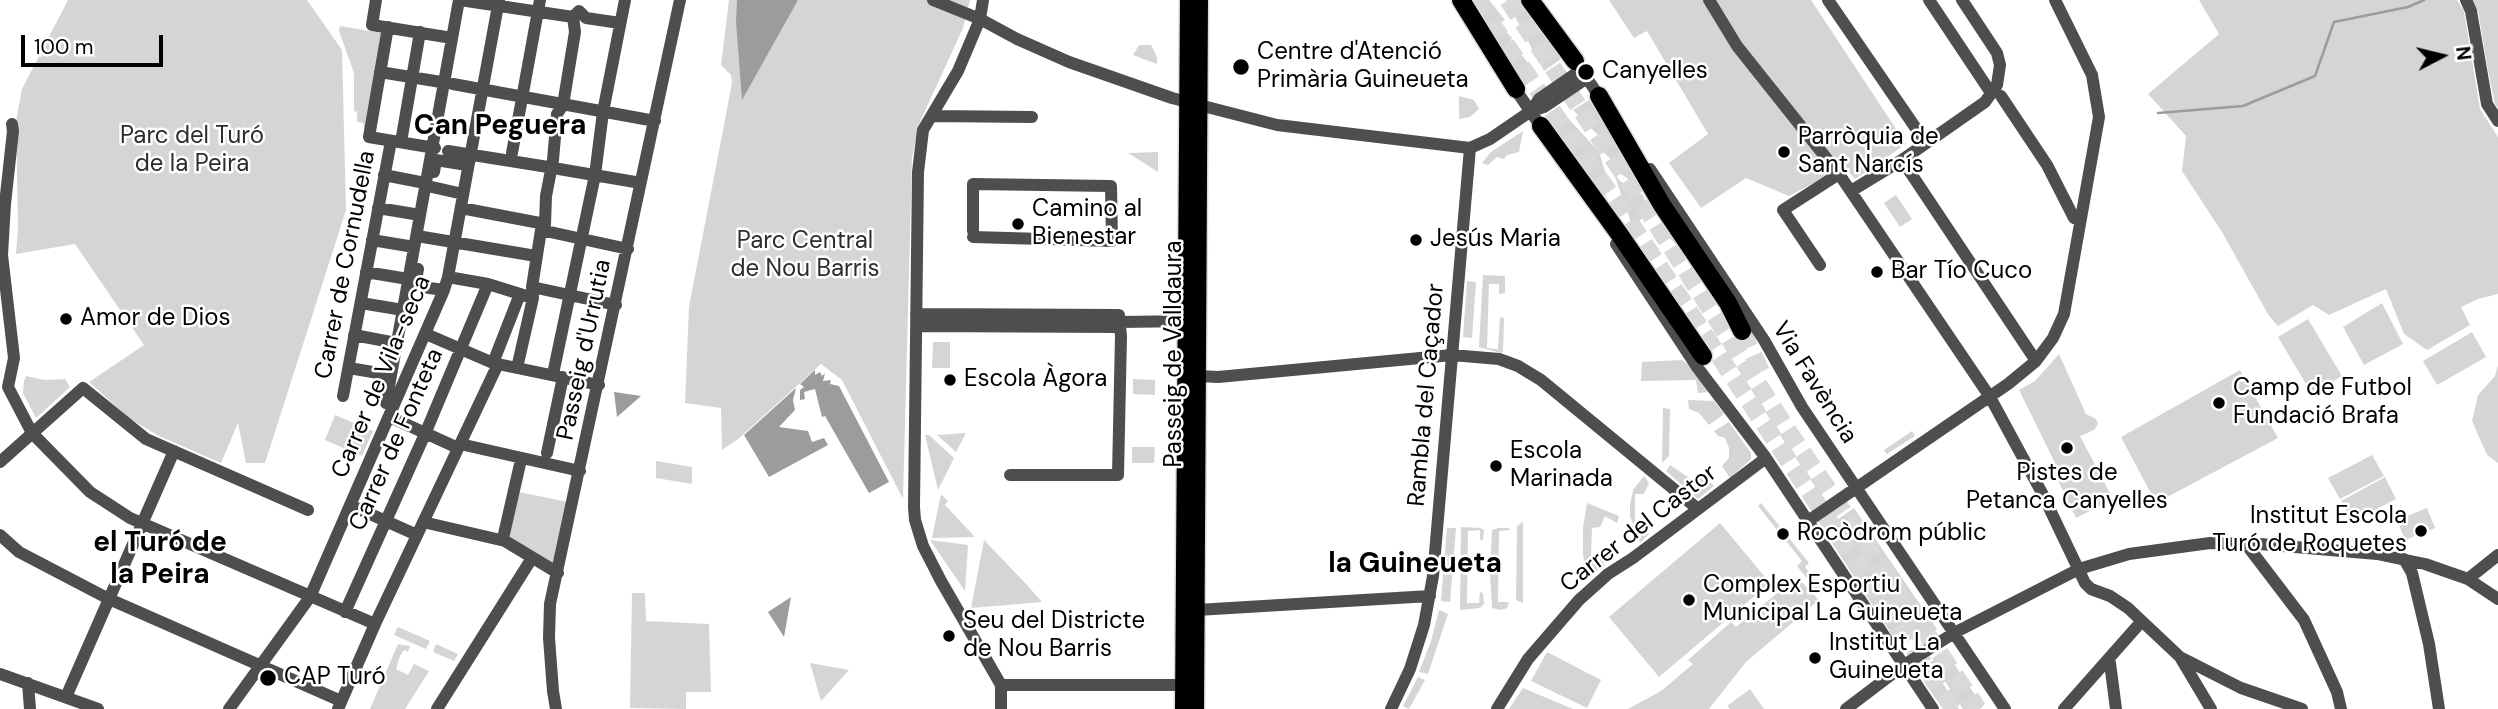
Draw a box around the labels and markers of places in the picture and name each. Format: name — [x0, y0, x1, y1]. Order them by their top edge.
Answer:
place label: Centre d'Atenció Primària Guineueta — [1257, 39, 1469, 95]
marker: Centre d'Atenció Primària Guineueta — [1231, 57, 1251, 77]
place label: Canyelles — [1602, 58, 1708, 86]
marker: Canyelles — [1576, 62, 1596, 82]
place label: Parròquia de Sant Narcís — [1798, 124, 1939, 180]
marker: Parròquia de Sant Narcís — [1776, 144, 1792, 160]
place label: Camino al Bienestar — [1032, 196, 1142, 252]
marker: Camino al Bienestar — [1010, 216, 1026, 232]
place label: Jesús Maria — [1430, 226, 1561, 254]
marker: Jesús Maria — [1408, 232, 1424, 248]
place label: Bar Tío Cuco — [1891, 258, 2032, 286]
marker: Bar Tío Cuco — [1869, 264, 1885, 280]
place label: Amor de Dios — [80, 305, 230, 333]
marker: Amor de Dios — [58, 311, 74, 327]
place label: Escola Àgora — [964, 366, 1107, 394]
marker: Escola Àgora — [942, 372, 958, 388]
place label: Camp de Futbol Fundació Brafa — [2233, 375, 2412, 431]
marker: Camp de Futbol Fundació Brafa — [2211, 395, 2227, 411]
place label: Escola Marinada — [1510, 438, 1613, 494]
marker: Pistes de Petanca Canyelles — [2059, 440, 2075, 456]
marker: Escola Marinada — [1488, 458, 1504, 474]
place label: Pistes de Petanca Canyelles — [1966, 460, 2168, 516]
place label: Institut Escola Turó de Roquetes — [2212, 503, 2407, 559]
place label: Rocòdrom públic — [1797, 520, 1987, 548]
marker: Institut Escola Turó de Roquetes — [2413, 523, 2429, 539]
marker: Rocòdrom públic — [1775, 526, 1791, 542]
place label: Complex Esportiu Municipal La Guineueta — [1703, 572, 1962, 628]
marker: Complex Esportiu Municipal La Guineueta — [1681, 592, 1697, 608]
place label: Seu del Districte de Nou Barris — [963, 608, 1145, 664]
marker: Seu del Districte de Nou Barris — [941, 628, 957, 644]
place label: Institut La Guineueta — [1829, 630, 1944, 686]
marker: Institut La Guineueta — [1807, 650, 1823, 666]
place label: CAP Turó — [284, 664, 386, 692]
marker: CAP Turó — [258, 668, 278, 688]

